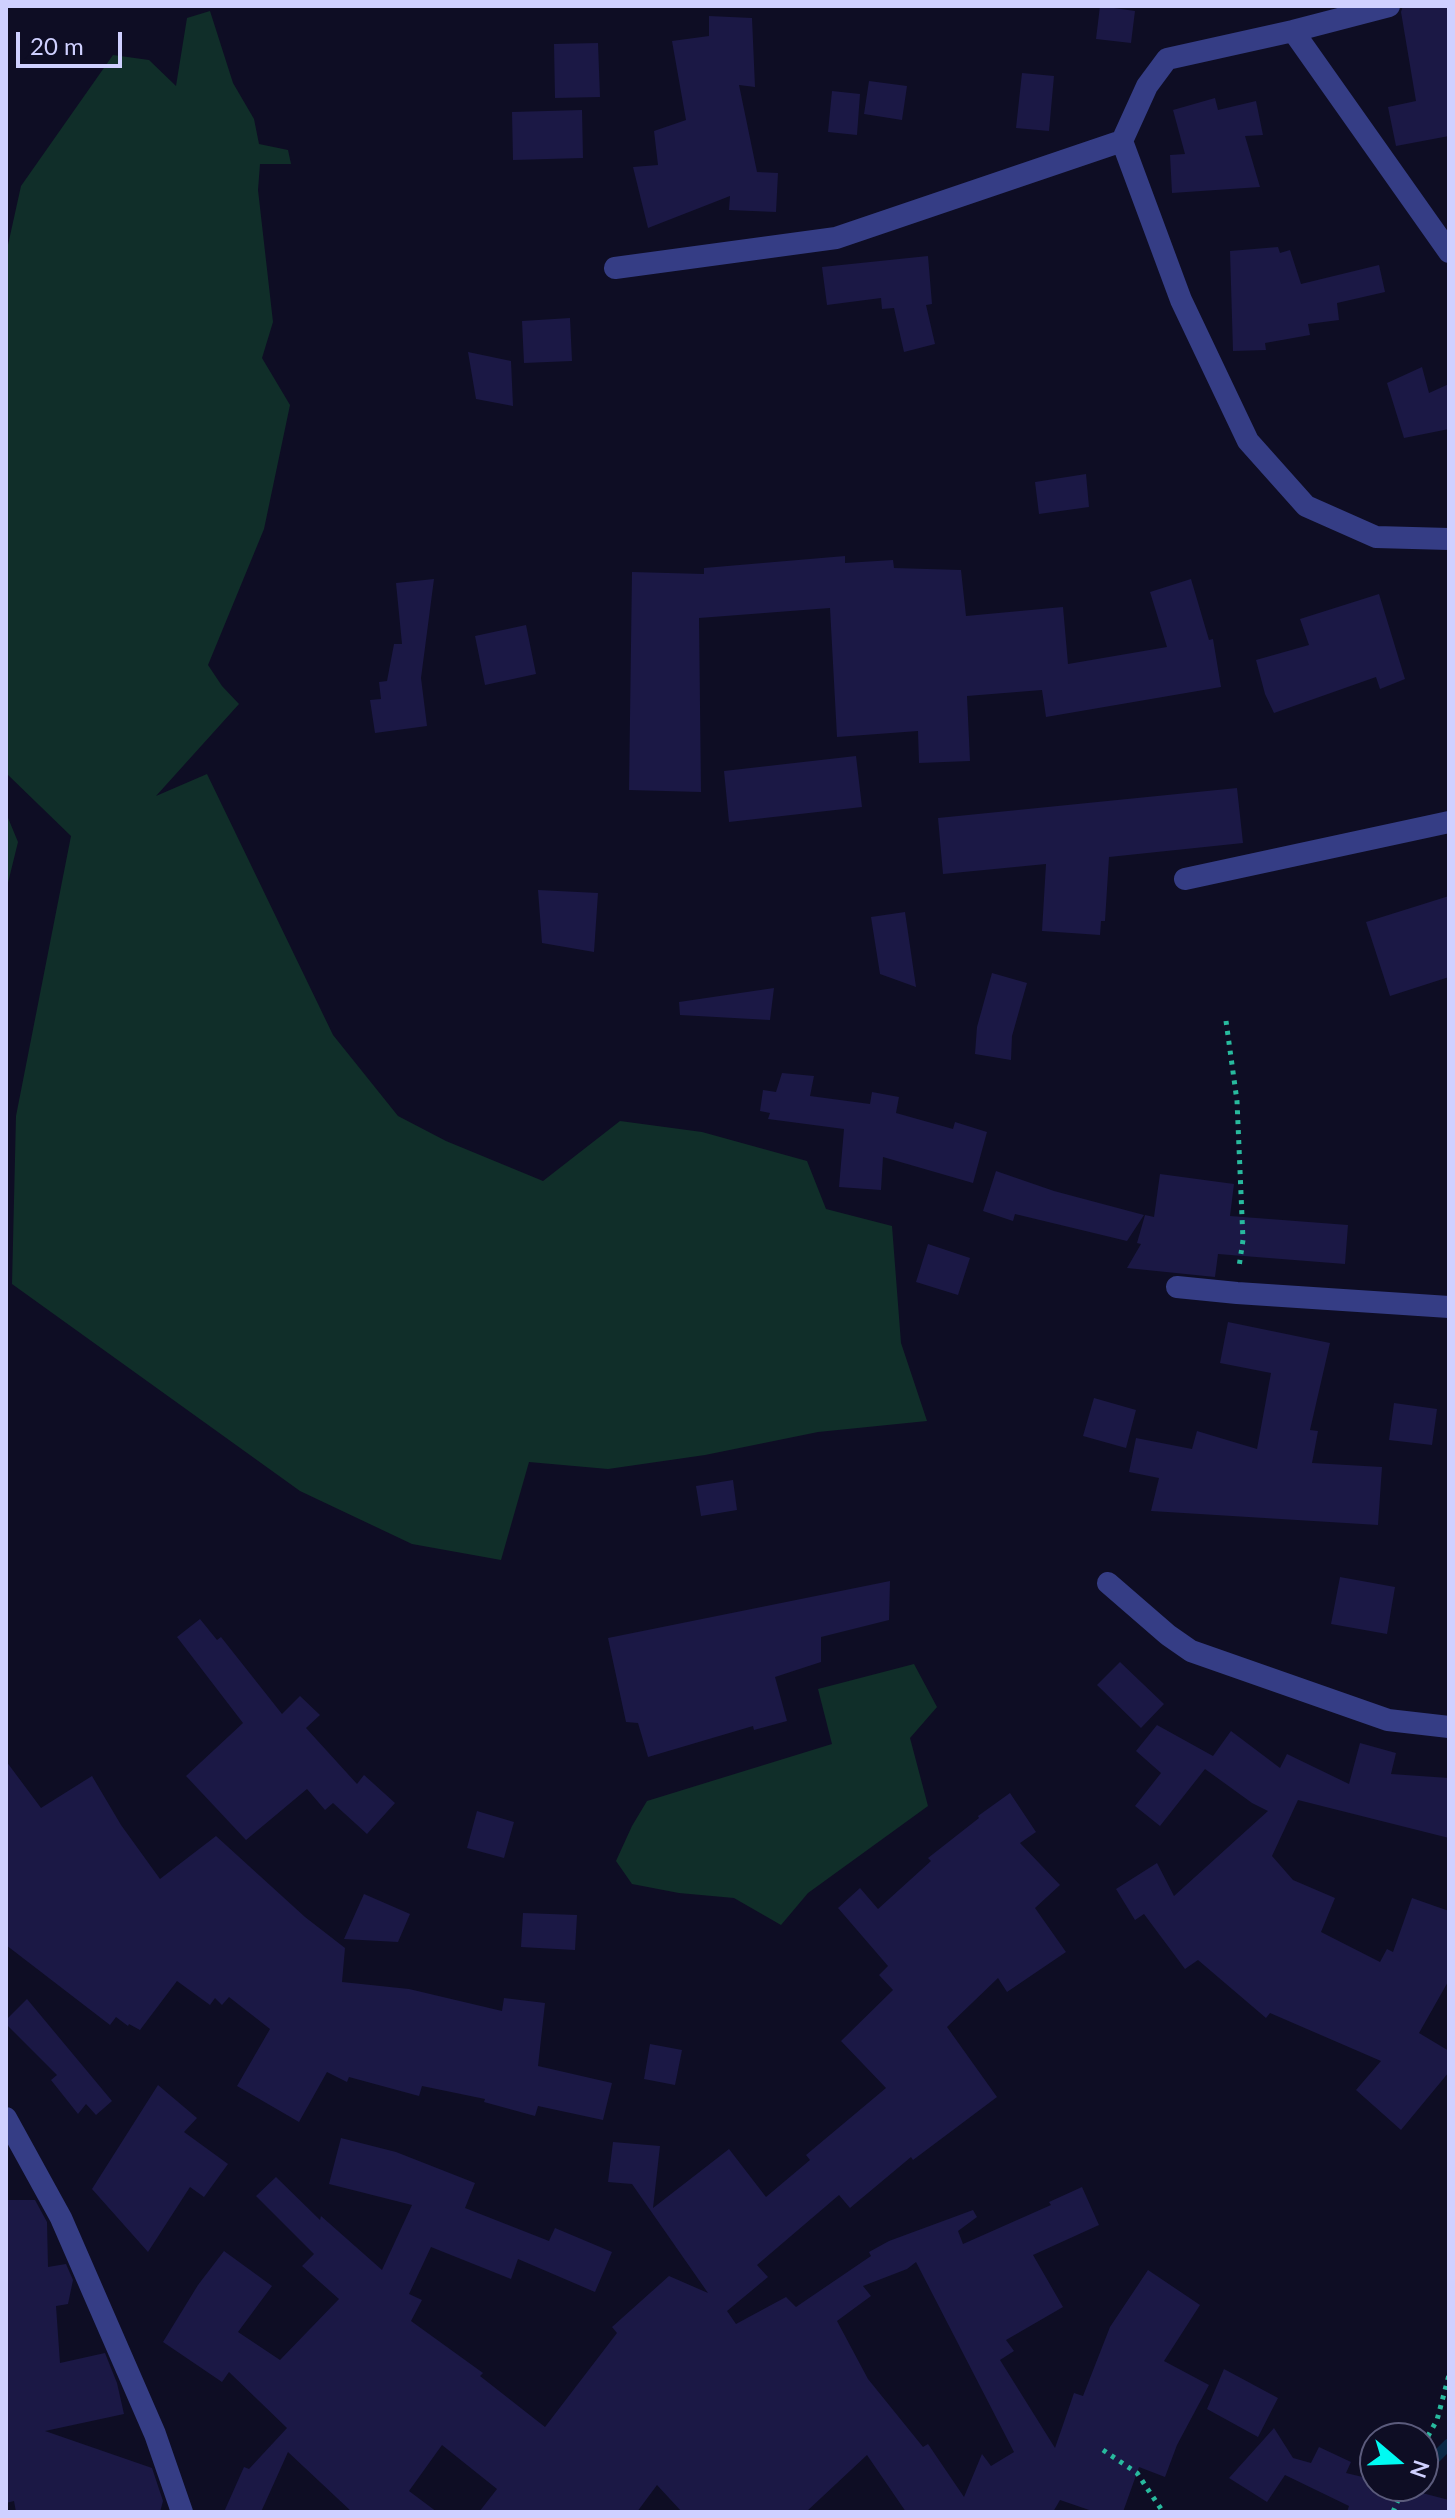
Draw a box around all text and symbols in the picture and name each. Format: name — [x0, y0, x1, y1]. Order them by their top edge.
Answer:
scale bar — [20, 16, 126, 66]
text: 20 m — [30, 31, 84, 60]
north arrow — [1359, 2422, 1439, 2502]
text: N — [1405, 2457, 1436, 2482]

